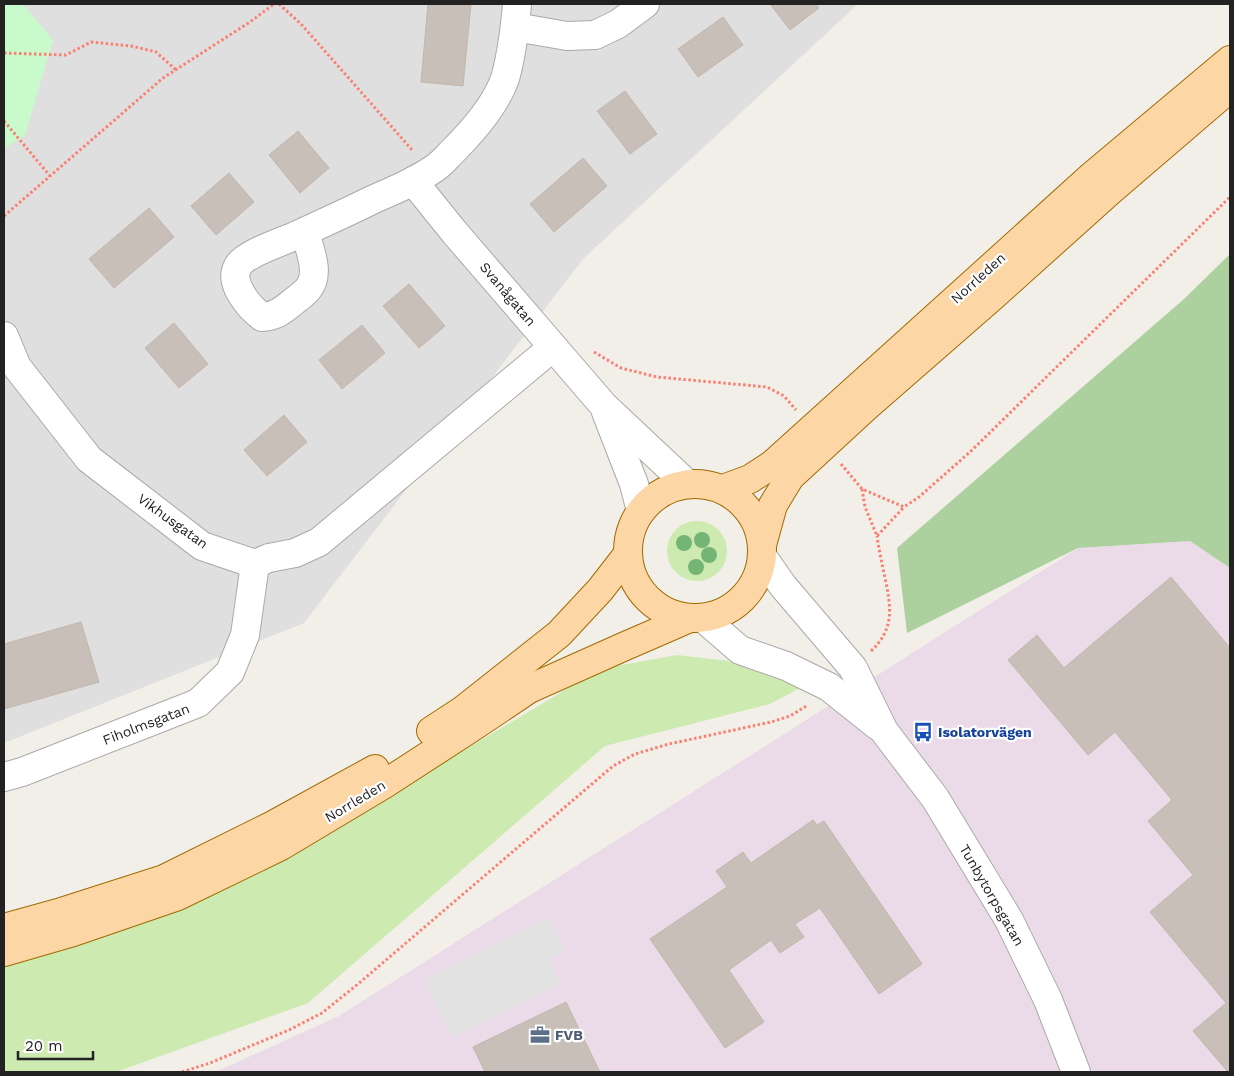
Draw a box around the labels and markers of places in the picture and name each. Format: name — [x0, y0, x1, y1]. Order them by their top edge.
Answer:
bus stop icon: Isolatorvägen — [912, 721, 934, 743]
place label: Isolatorvägen — [938, 724, 1032, 740]
office icon: FVB — [529, 1024, 551, 1046]
place label: FVB — [555, 1027, 583, 1043]

